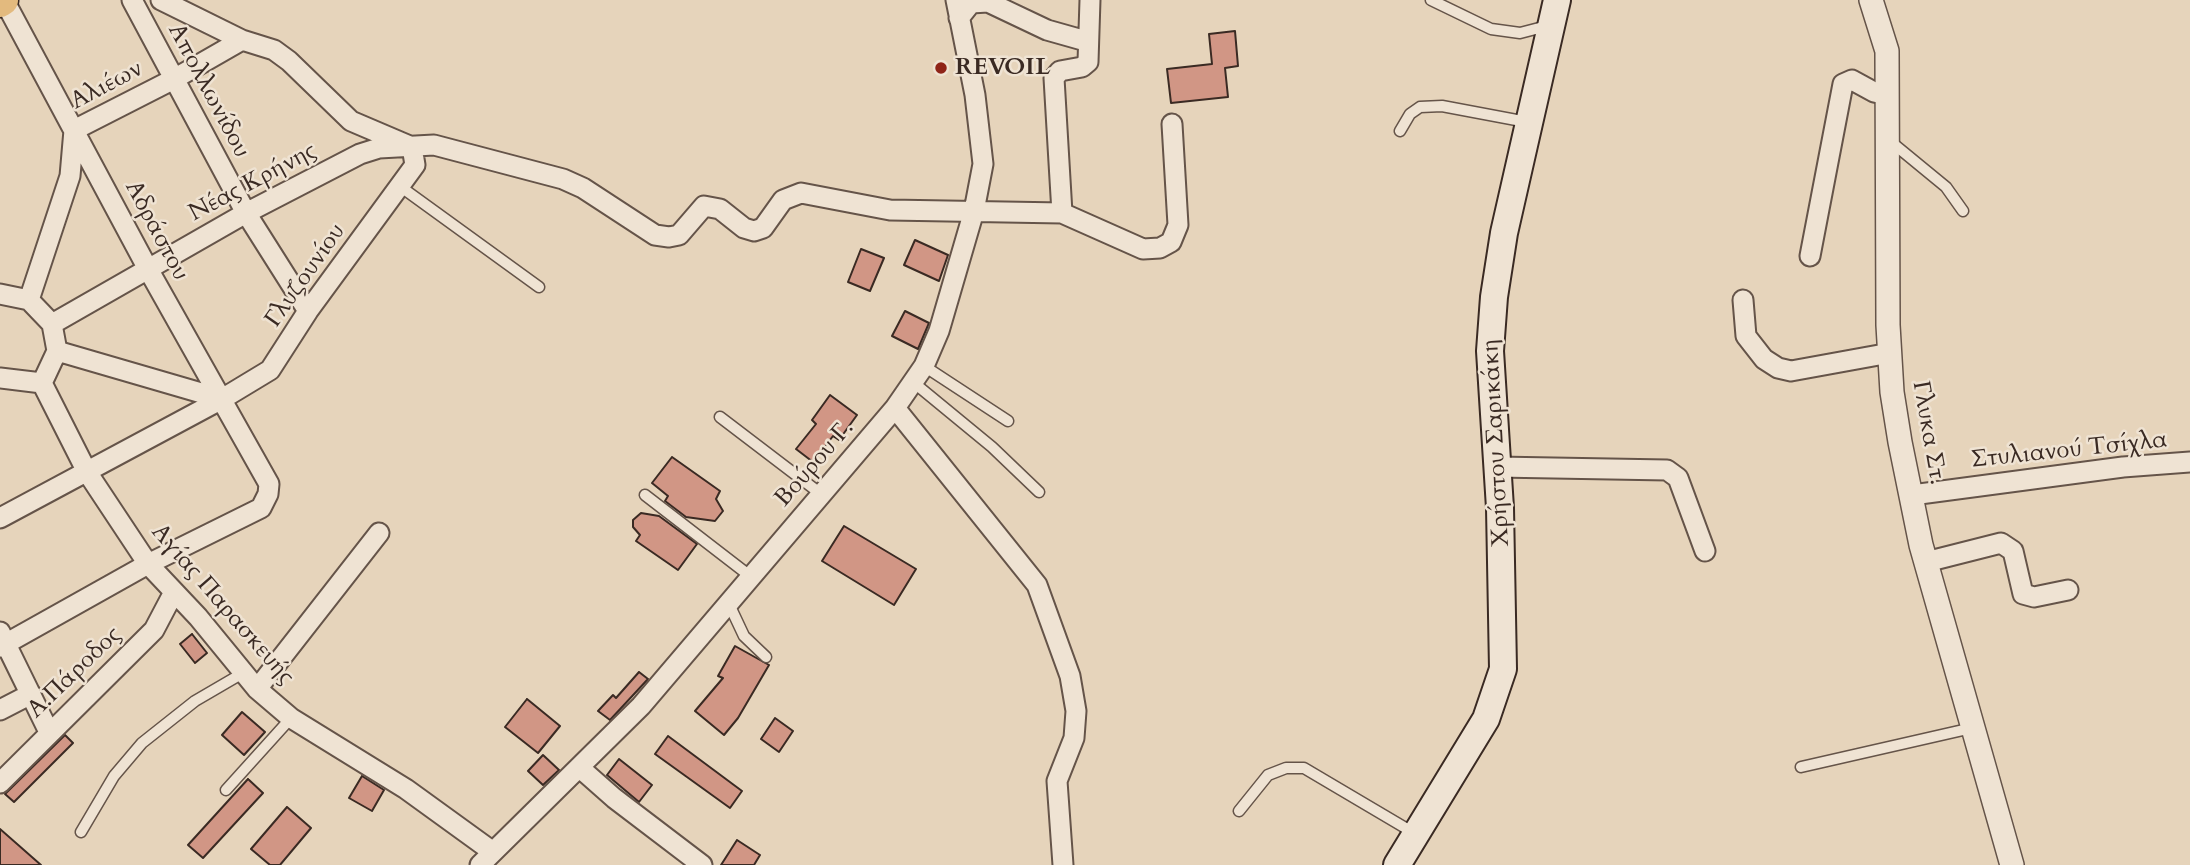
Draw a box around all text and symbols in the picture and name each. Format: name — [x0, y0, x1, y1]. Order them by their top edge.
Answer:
street label: Απολλωνίδου — [161, 19, 255, 163]
place label: REVOIL — [955, 54, 1051, 82]
street label: Αλιέων — [66, 55, 148, 117]
marker: REVOIL — [933, 60, 949, 76]
street label: Νέας Κρήνης — [184, 137, 322, 229]
street label: Αδράστου — [118, 176, 194, 286]
street label: Γλυζουνίου — [260, 219, 352, 333]
street label: Χρήστου Σαρικάκη — [1477, 339, 1517, 547]
street label: Γλυκα Στ. — [1905, 379, 1951, 487]
street label: Βούρου Γ. — [769, 415, 861, 513]
street label: Στυλιανού Τσίχλα — [1970, 426, 2168, 476]
street label: Αγίας Παρασκευής — [144, 519, 300, 691]
street label: Α.Πάροδος — [22, 621, 128, 725]

